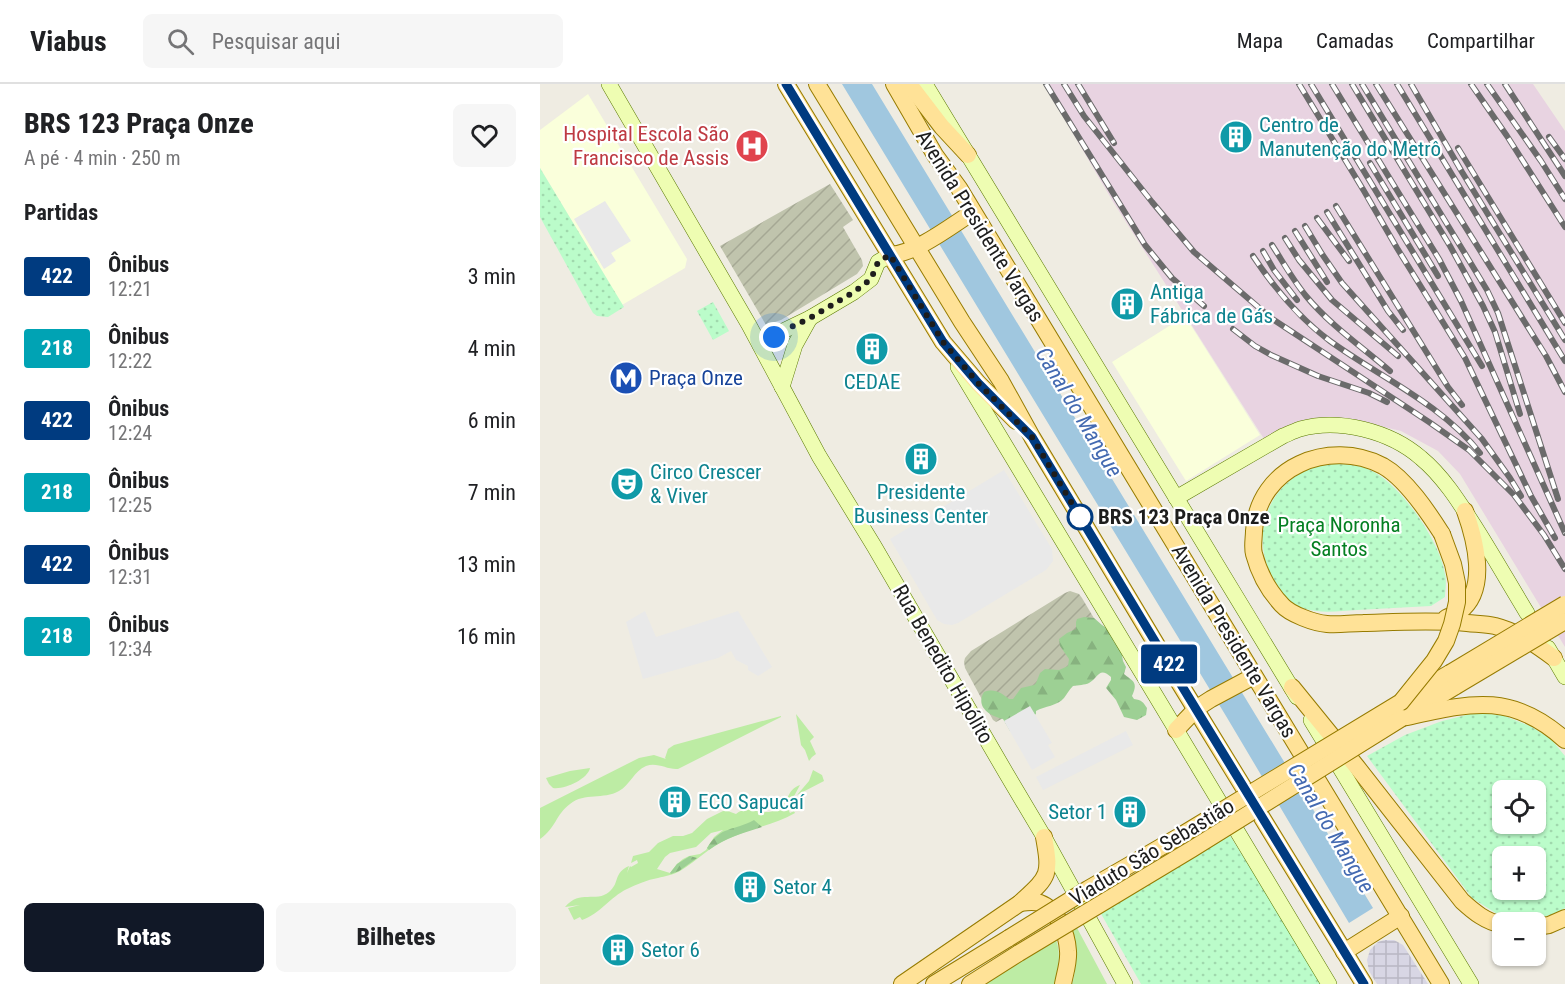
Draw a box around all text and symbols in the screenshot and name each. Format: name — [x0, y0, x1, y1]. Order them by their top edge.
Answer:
search box — [143, 14, 563, 68]
text: Viabus — [30, 25, 107, 58]
icon: search — [164, 25, 197, 58]
text: Pesquisar aqui — [212, 29, 340, 54]
text: Mapa — [1237, 29, 1283, 53]
text: Camadas — [1316, 29, 1394, 53]
text: Compartilhar — [1427, 29, 1535, 53]
button: heart — [453, 104, 516, 167]
text: BRS 123 Praça Onze — [24, 107, 254, 140]
place label: Centro de Manutenção do Metrô — [1259, 113, 1441, 161]
building icon: Centro de Manutenção do Metrô — [1218, 119, 1254, 155]
place label: Hospital Escola São Francisco de Assis — [563, 122, 729, 170]
street label: Avenida Presidente Vargas — [911, 126, 1049, 326]
hospital icon: Hospital Escola São Francisco de Assis — [734, 128, 770, 164]
text: A pé · 4 min · 250 m — [24, 146, 181, 170]
text: Partidas — [24, 200, 98, 225]
text: Ônibus — [108, 252, 169, 277]
text: 422 — [41, 264, 73, 288]
text: 3 min — [468, 264, 516, 289]
text: 12:21 — [108, 277, 152, 301]
place label: Antiga Fábrica de Gás — [1150, 280, 1273, 328]
building icon: Antiga Fábrica de Gás — [1109, 286, 1145, 322]
your location — [759, 322, 789, 352]
text: Ônibus — [108, 324, 169, 349]
building icon: CEDAE — [854, 331, 890, 367]
text: 218 — [41, 336, 73, 360]
text: 4 min — [468, 336, 516, 361]
water label: Canal do Mangue — [1031, 343, 1127, 481]
text: 12:22 — [108, 349, 152, 373]
metro station icon: Praça Onze — [608, 360, 644, 396]
place label: Praça Onze — [649, 366, 743, 390]
place label: CEDAE — [844, 370, 900, 394]
text: Ônibus — [108, 396, 169, 421]
text: 422 — [41, 408, 73, 432]
text: 6 min — [468, 408, 516, 433]
text: 12:24 — [108, 421, 152, 445]
building icon: Presidente Business Center — [903, 441, 939, 477]
place label: Circo Crescer & Viver — [650, 460, 761, 508]
theatre icon: Circo Crescer & Viver — [609, 466, 645, 502]
text: Ônibus — [108, 468, 169, 493]
text: 218 — [41, 480, 73, 504]
text: 7 min — [468, 480, 516, 505]
place label: Presidente Business Center — [854, 480, 988, 528]
text: 12:25 — [108, 493, 152, 517]
marker: BRS 123 Praça Onze — [1067, 504, 1093, 530]
place label: BRS 123 Praça Onze — [1098, 505, 1270, 529]
park label: Praça Noronha Santos — [1278, 513, 1400, 561]
text: Ônibus — [108, 540, 169, 565]
street label: Avenida Presidente Vargas — [1167, 540, 1301, 742]
text: 422 — [41, 552, 73, 576]
text: 13 min — [457, 552, 516, 577]
text: 12:31 — [108, 565, 152, 589]
street label: Rua Benedito Hipólito — [888, 580, 998, 748]
text: Ônibus — [108, 612, 169, 637]
text: 218 — [41, 624, 73, 648]
text: 16 min — [457, 624, 516, 649]
text: 12:34 — [108, 637, 152, 661]
line badge: 422 — [1134, 644, 1204, 684]
text: 422 — [1153, 652, 1185, 676]
water label: Canal do Mangue — [1283, 759, 1379, 897]
map controls — [1492, 780, 1546, 966]
button: locate — [1492, 780, 1546, 834]
building icon: ECO Sapucaí — [657, 784, 693, 820]
place label: ECO Sapucaí — [698, 790, 805, 814]
street label: Viaduto São Sebastião — [1066, 793, 1238, 911]
building icon: Setor 1 — [1112, 794, 1148, 830]
place label: Setor 1 — [1048, 800, 1107, 824]
button: + — [1492, 846, 1546, 900]
building icon: Setor 4 — [732, 869, 768, 905]
place label: Setor 4 — [773, 875, 832, 899]
button: Rotas — [24, 903, 264, 972]
button: Bilhetes — [276, 903, 516, 972]
button: − — [1492, 912, 1546, 966]
building icon: Setor 6 — [600, 932, 636, 968]
place label: Setor 6 — [641, 938, 700, 962]

